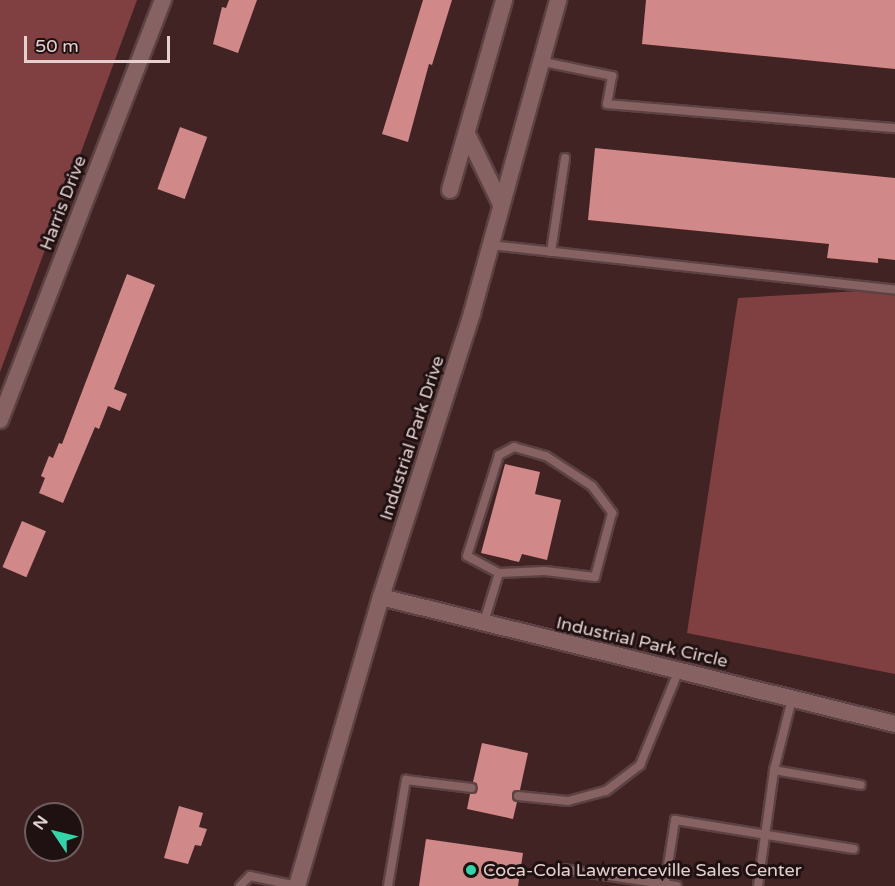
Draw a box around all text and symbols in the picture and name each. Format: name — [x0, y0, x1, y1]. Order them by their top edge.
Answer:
scale bar — [27, 24, 172, 62]
text: 50 m — [35, 35, 79, 57]
street label: Harris Drive — [35, 153, 91, 253]
street label: Industrial Park Drive — [375, 353, 449, 523]
street label: Industrial Park Circle — [554, 612, 730, 672]
north arrow — [24, 802, 84, 862]
text: N — [29, 812, 53, 834]
place label: Coca-Cola Lawrenceville Sales Center — [483, 859, 802, 881]
marker: Coca-Cola Lawrenceville Sales Center — [464, 863, 478, 877]

